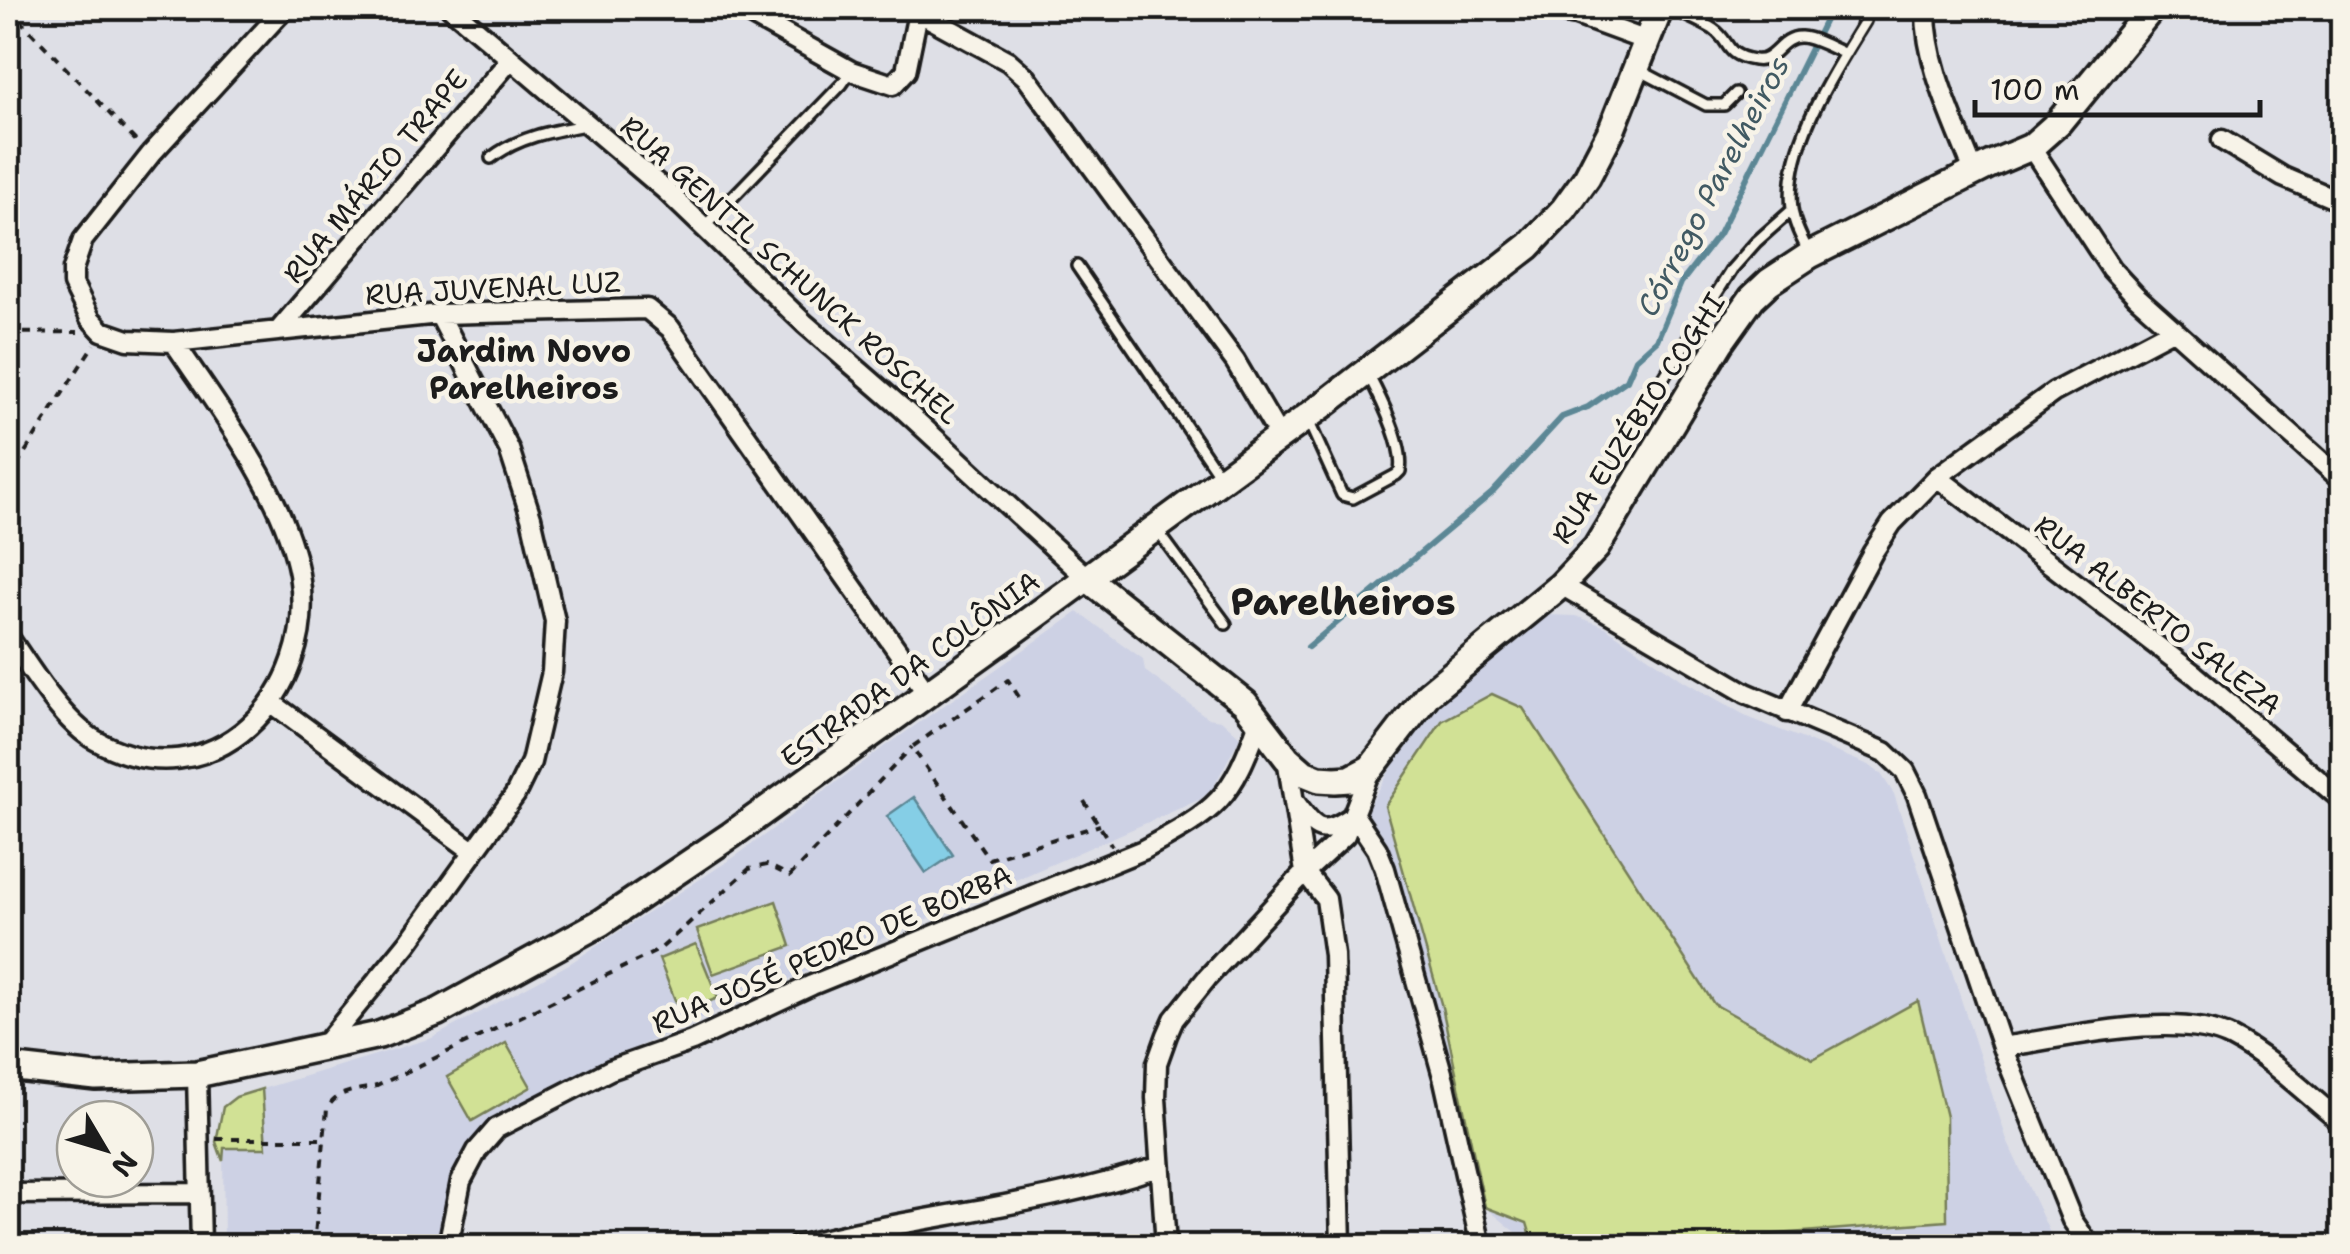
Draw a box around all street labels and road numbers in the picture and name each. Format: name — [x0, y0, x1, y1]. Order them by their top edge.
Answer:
street label: RUA MÁRIO TRAPE — [274, 61, 476, 291]
street label: RUA GENTIL SCHUNCK ROSCHEL — [612, 107, 968, 433]
street label: RUA JUVENAL LUZ — [364, 262, 622, 314]
street label: RUA EUZÉBIO COGHI — [1542, 285, 1734, 551]
street label: RUA ALBERTO SALEZA — [2027, 506, 2289, 724]
street label: ESTRADA DA COLÔNIA — [773, 562, 1047, 776]
street label: RUA JOSÉ PEDRO DE BORBA — [646, 856, 1018, 1042]

